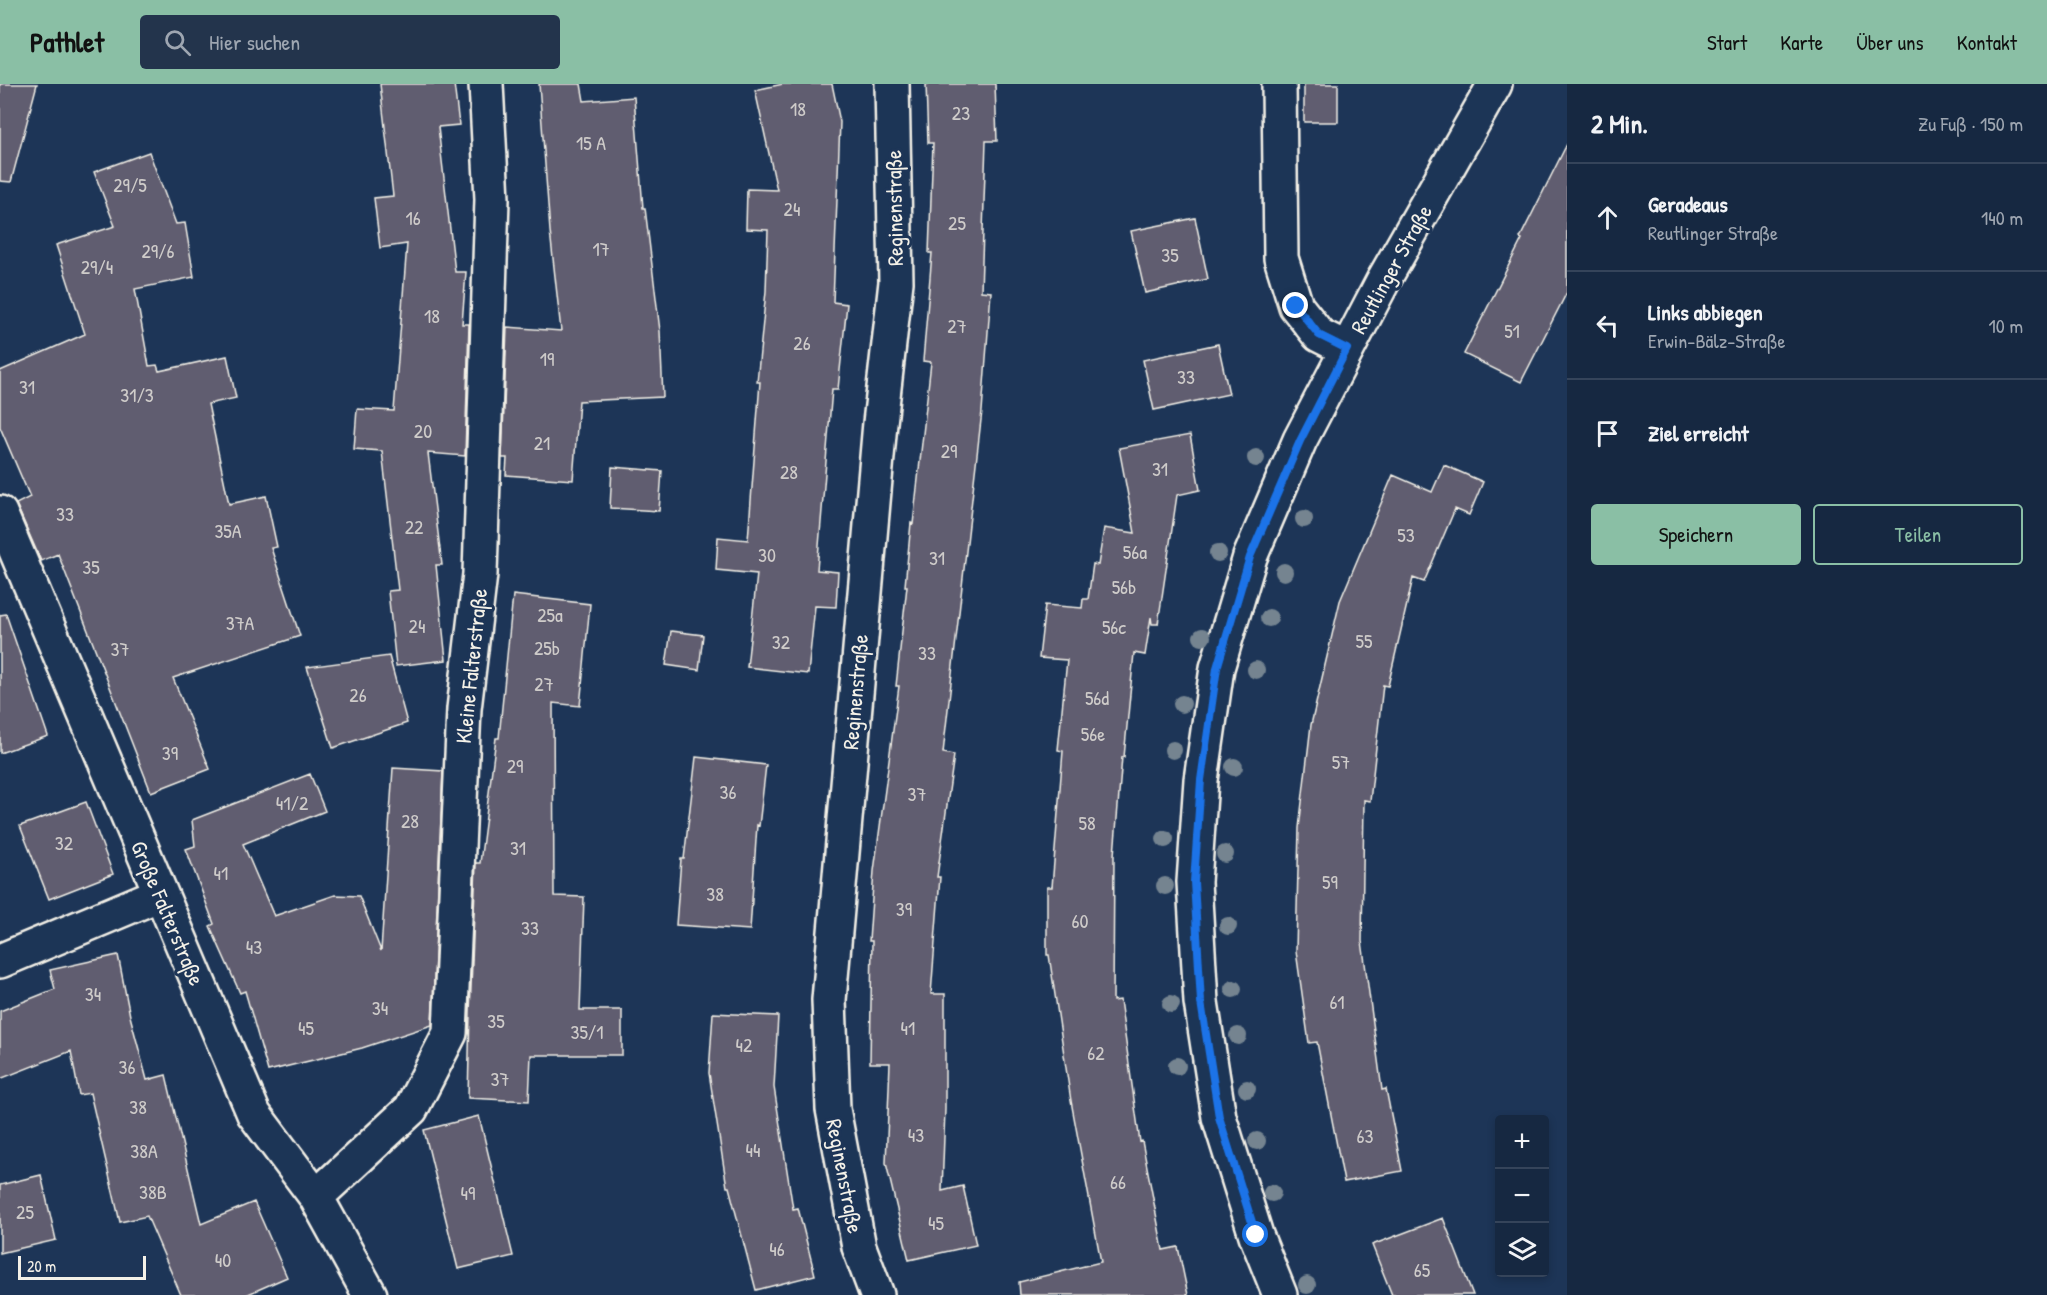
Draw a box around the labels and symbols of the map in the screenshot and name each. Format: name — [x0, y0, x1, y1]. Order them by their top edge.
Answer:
house number: 18 — [790, 95, 806, 122]
house number: 23 — [952, 99, 970, 126]
house number: 15 A — [576, 129, 606, 156]
street label: Reginenstraße — [878, 150, 910, 266]
house number: 29/5 — [113, 171, 147, 198]
house number: 24 — [784, 195, 800, 222]
street label: Reutlinger Straße — [1343, 199, 1439, 339]
house number: 16 — [405, 204, 421, 231]
house number: 25 — [948, 209, 966, 236]
house number: 17 — [592, 235, 610, 262]
house number: 29/6 — [141, 237, 175, 264]
house number: 35 — [1161, 241, 1179, 268]
house number: 29/4 — [81, 253, 113, 280]
route end — [1282, 292, 1308, 318]
house number: 18 — [424, 302, 440, 329]
house number: 27 — [947, 312, 967, 339]
house number: 51 — [1504, 317, 1520, 344]
house number: 26 — [793, 329, 811, 356]
house number: 19 — [540, 345, 554, 372]
house number: 33 — [1177, 363, 1195, 390]
house number: 31 — [19, 373, 35, 400]
house number: 31/3 — [120, 381, 154, 408]
house number: 20 — [414, 417, 432, 444]
house number: 21 — [534, 429, 550, 456]
house number: 29 — [941, 437, 957, 464]
house number: 31 — [1152, 455, 1168, 482]
house number: 28 — [780, 458, 798, 485]
house number: 33 — [56, 500, 74, 527]
house number: 22 — [405, 513, 424, 540]
house number: 35A — [214, 517, 242, 544]
house number: 53 — [1397, 521, 1415, 548]
house number: 56a — [1123, 538, 1147, 565]
house number: 30 — [758, 541, 776, 568]
house number: 31 — [929, 544, 945, 571]
house number: 35 — [82, 553, 100, 580]
house number: 56b — [1112, 573, 1136, 600]
street label: Kleine Falterstraße — [448, 587, 494, 745]
house number: 25a — [537, 601, 563, 628]
house number: 37A — [226, 609, 255, 636]
house number: 24 — [409, 612, 425, 639]
house number: 56c — [1102, 613, 1126, 640]
house number: 55 — [1356, 627, 1373, 654]
house number: 32 — [772, 628, 791, 655]
street label: Reginenstraße — [835, 633, 875, 751]
house number: 25b — [534, 634, 560, 661]
house number: 37 — [111, 635, 130, 662]
house number: 33 — [918, 639, 936, 666]
house number: 27 — [534, 670, 554, 697]
house number: 26 — [349, 681, 367, 708]
house number: 56d — [1085, 684, 1109, 711]
house number: 56e — [1081, 720, 1105, 747]
house number: 39 — [162, 739, 178, 766]
house number: 57 — [1332, 748, 1350, 775]
house number: 29 — [507, 752, 523, 779]
house number: 36 — [720, 778, 736, 805]
house number: 37 — [908, 780, 927, 807]
house number: 41/2 — [276, 789, 309, 816]
house number: 28 — [401, 807, 419, 834]
house number: 58 — [1078, 809, 1096, 836]
house number: 32 — [55, 829, 74, 856]
house number: 31 — [510, 834, 526, 861]
street label: Große Falterstraße — [124, 836, 212, 990]
house number: 41 — [214, 859, 228, 886]
house number: 59 — [1322, 868, 1338, 895]
house number: 38 — [706, 880, 724, 907]
house number: 39 — [896, 895, 912, 922]
house number: 60 — [1072, 907, 1089, 934]
house number: 33 — [521, 914, 539, 941]
house number: 43 — [246, 933, 262, 960]
house number: 34 — [85, 980, 101, 1007]
house number: 61 — [1329, 988, 1345, 1015]
house number: 34 — [372, 994, 388, 1021]
house number: 35 — [487, 1007, 505, 1034]
house number: 45 — [298, 1014, 315, 1041]
house number: 41 — [901, 1014, 915, 1041]
house number: 35/1 — [570, 1018, 604, 1045]
house number: 42 — [736, 1031, 753, 1058]
house number: 62 — [1087, 1039, 1105, 1066]
house number: 36 — [119, 1053, 135, 1080]
house number: 37 — [491, 1065, 510, 1092]
house number: 38 — [129, 1093, 147, 1120]
street label: Reginenstraße — [819, 1116, 871, 1236]
house number: 43 — [908, 1121, 924, 1148]
house number: 63 — [1357, 1122, 1374, 1149]
house number: 44 — [746, 1136, 761, 1163]
house number: 38A — [130, 1137, 158, 1164]
house number: 66 — [1110, 1168, 1126, 1195]
house number: 38B — [139, 1178, 167, 1205]
house number: 49 — [461, 1179, 475, 1206]
house number: 25 — [16, 1198, 34, 1225]
house number: 45 — [928, 1209, 945, 1236]
route start — [1242, 1221, 1268, 1247]
house number: 46 — [769, 1235, 785, 1262]
house number: 40 — [215, 1246, 231, 1273]
scale bar — [18, 1253, 146, 1280]
house number: 65 — [1414, 1256, 1431, 1283]

